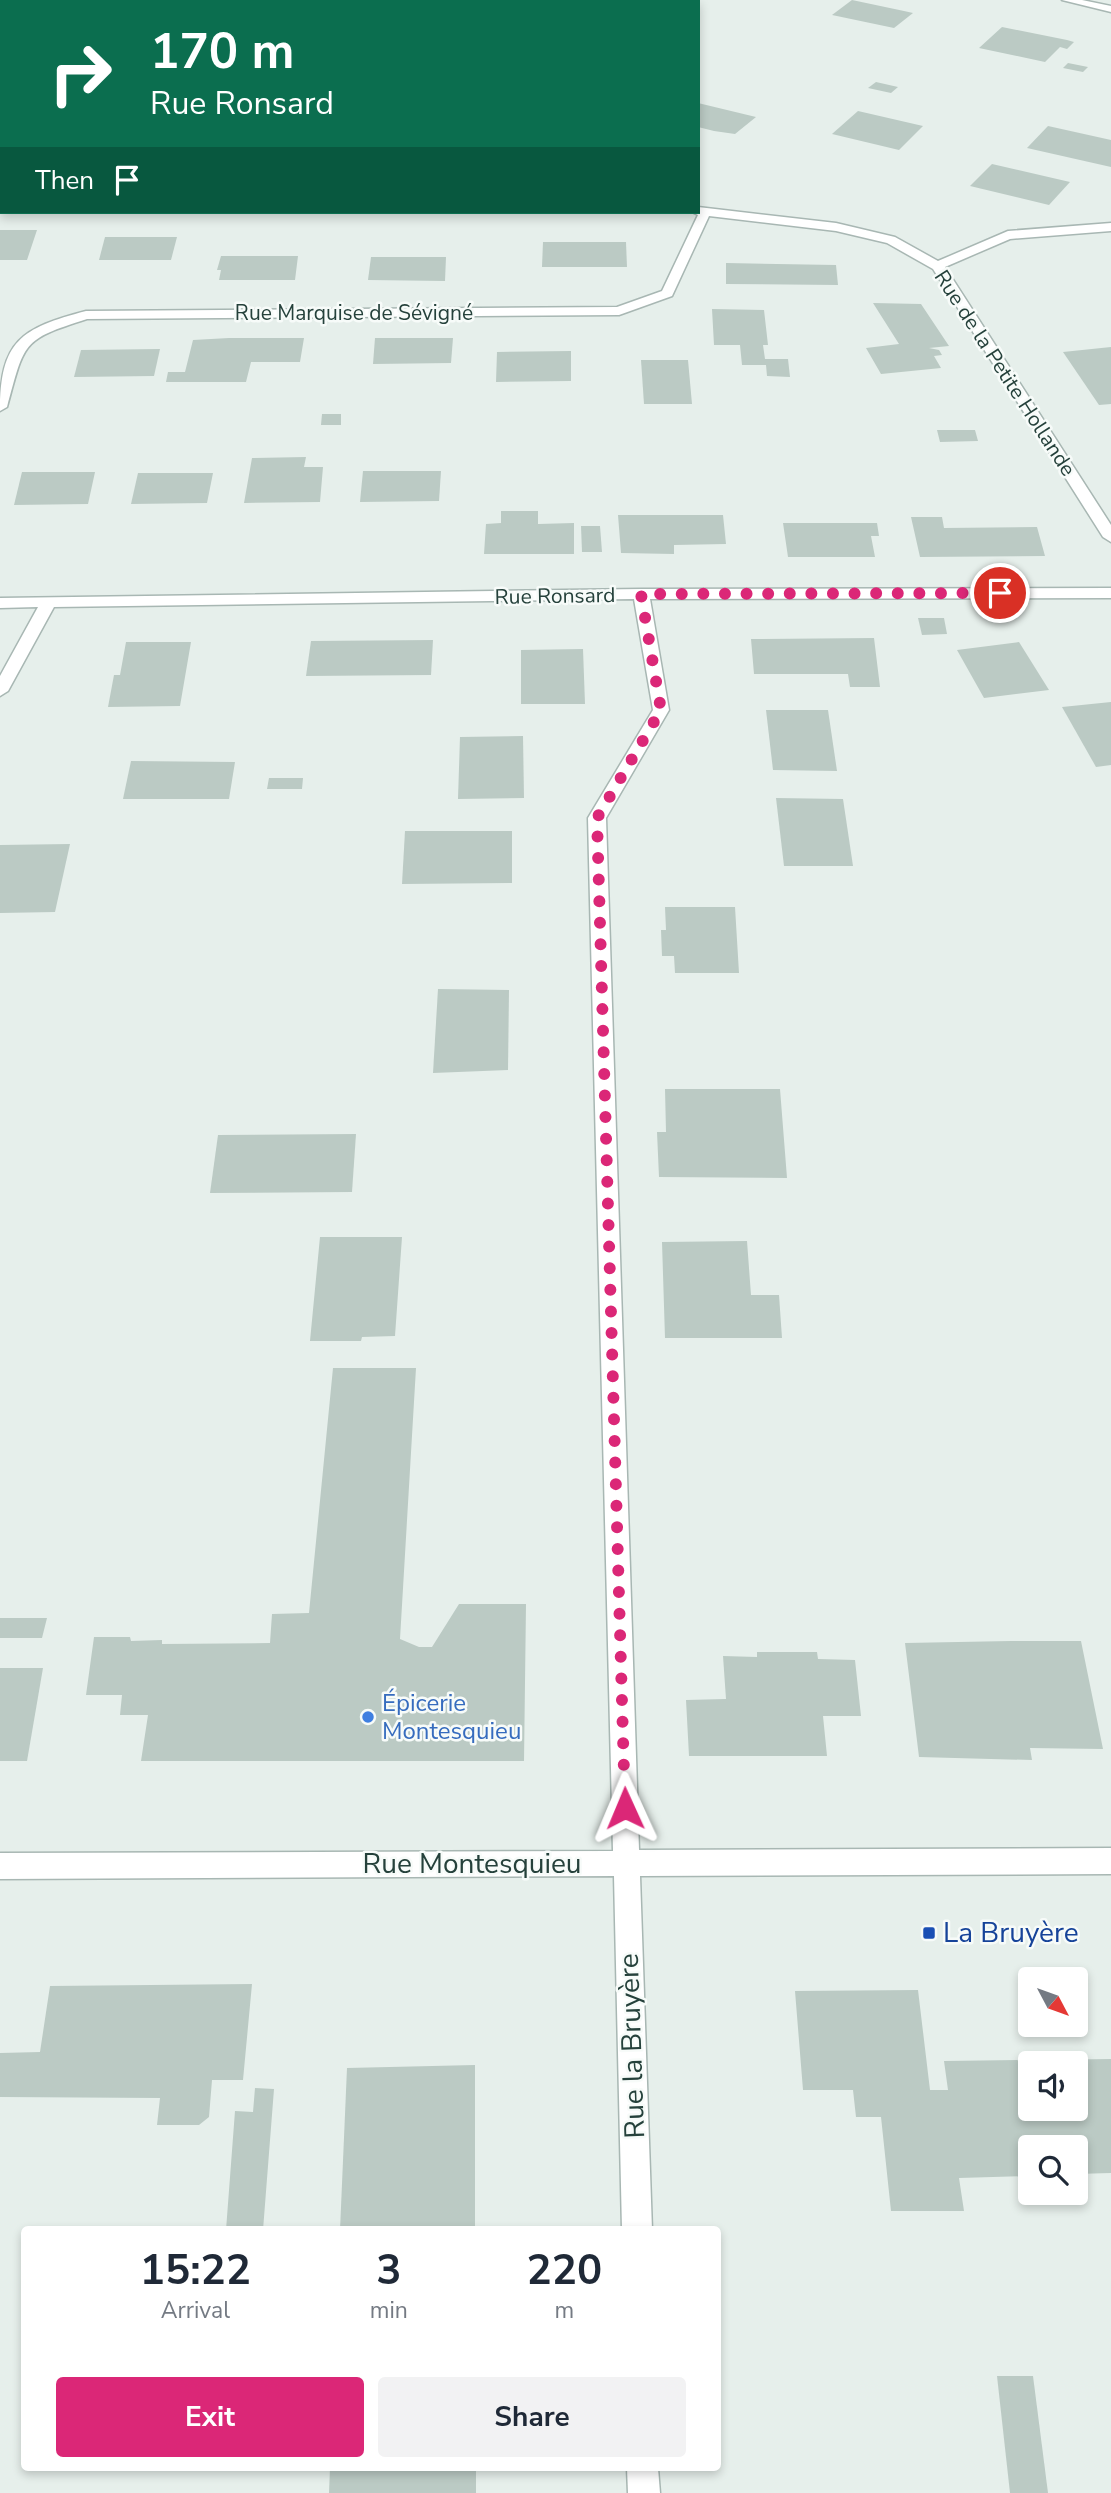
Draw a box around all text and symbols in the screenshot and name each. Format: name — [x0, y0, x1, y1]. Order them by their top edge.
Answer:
text: 170 m — [150, 18, 294, 85]
icon: right — [35, 28, 126, 119]
text: Rue Ronsard — [150, 82, 334, 125]
icon: arrive — [108, 161, 146, 199]
text: Then — [35, 163, 94, 198]
street label: Rue de la Petite Hollande — [928, 265, 1082, 481]
street label: Rue Marquise de Sévigné — [235, 299, 473, 327]
pin — [970, 563, 1030, 623]
icon: arrive — [981, 574, 1019, 612]
street label: Rue Ronsard — [494, 581, 616, 611]
place label: Épicerie Montesquieu — [382, 1687, 521, 1747]
marker: Épicerie Montesquieu — [360, 1709, 376, 1725]
position arrow — [588, 1771, 662, 1845]
street label: Rue Montesquieu — [362, 1845, 582, 1883]
place label: La Bruyère — [943, 1914, 1079, 1952]
marker: La Bruyère — [921, 1925, 937, 1941]
street label: Rue la Bruyère — [610, 1953, 654, 2139]
north arrow — [1018, 1967, 1088, 2037]
map controls — [1018, 1967, 1088, 2205]
button: sound — [1018, 2051, 1088, 2121]
button: search — [1018, 2135, 1088, 2205]
text: 15:22 — [140, 2242, 251, 2299]
text: 3 — [376, 2242, 401, 2299]
text: 220 — [527, 2242, 602, 2299]
text: Arrival — [161, 2295, 230, 2326]
text: min — [370, 2295, 408, 2326]
text: m — [555, 2295, 574, 2326]
button: Exit — [56, 2377, 364, 2457]
button: Share — [378, 2377, 686, 2457]

